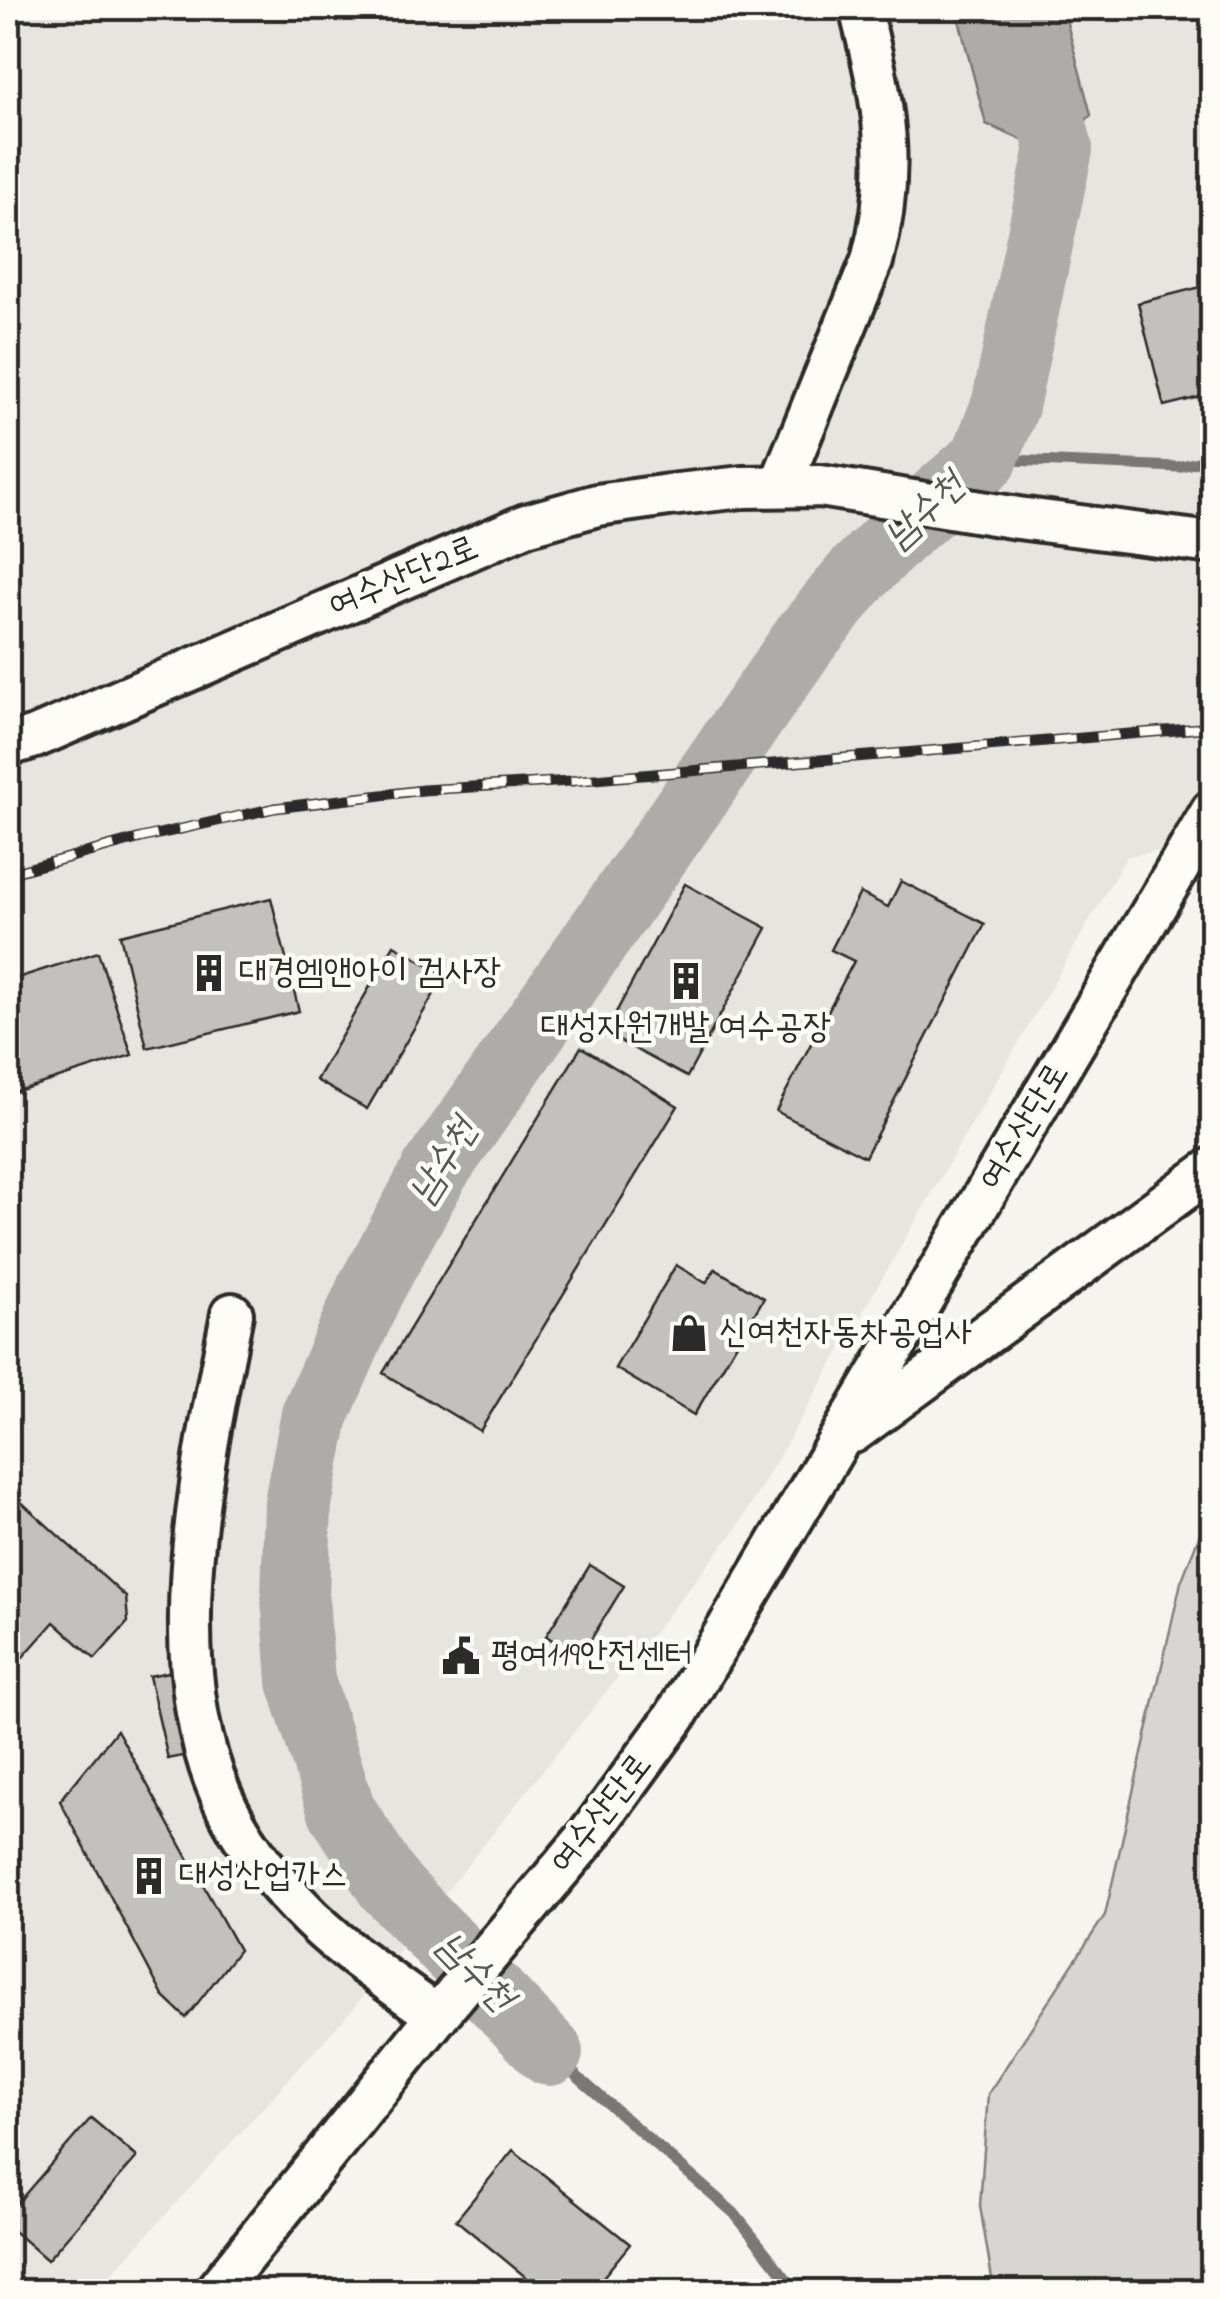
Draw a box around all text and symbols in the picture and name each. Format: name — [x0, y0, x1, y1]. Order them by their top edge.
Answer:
water label: 남수천 — [873, 458, 981, 564]
street label: 여수산단2로 — [321, 524, 487, 632]
place label: 대경엠앤아이 검사장 — [239, 948, 501, 999]
building icon: 대경엠앤아이 검사장 — [188, 952, 230, 994]
building icon: 대성자원개발 여수공장 — [665, 960, 707, 1002]
place label: 대성자원개발 여수공장 — [541, 1003, 831, 1054]
street label: 여수산단로 — [967, 1054, 1083, 1200]
water label: 남수천 — [397, 1105, 495, 1216]
place label: 신여천자동차공업사 — [719, 1308, 972, 1359]
shop icon: 신여천자동차공업사 — [668, 1312, 710, 1354]
place label: 평여119안전센터 — [491, 1631, 693, 1682]
public building icon: 평여119안전센터 — [440, 1635, 482, 1677]
street label: 여수산단로 — [539, 1743, 665, 1885]
place label: 대성산업가스 — [179, 1851, 348, 1902]
building icon: 대성산업가스 — [128, 1855, 170, 1897]
water label: 남수천 — [422, 1921, 528, 2028]

